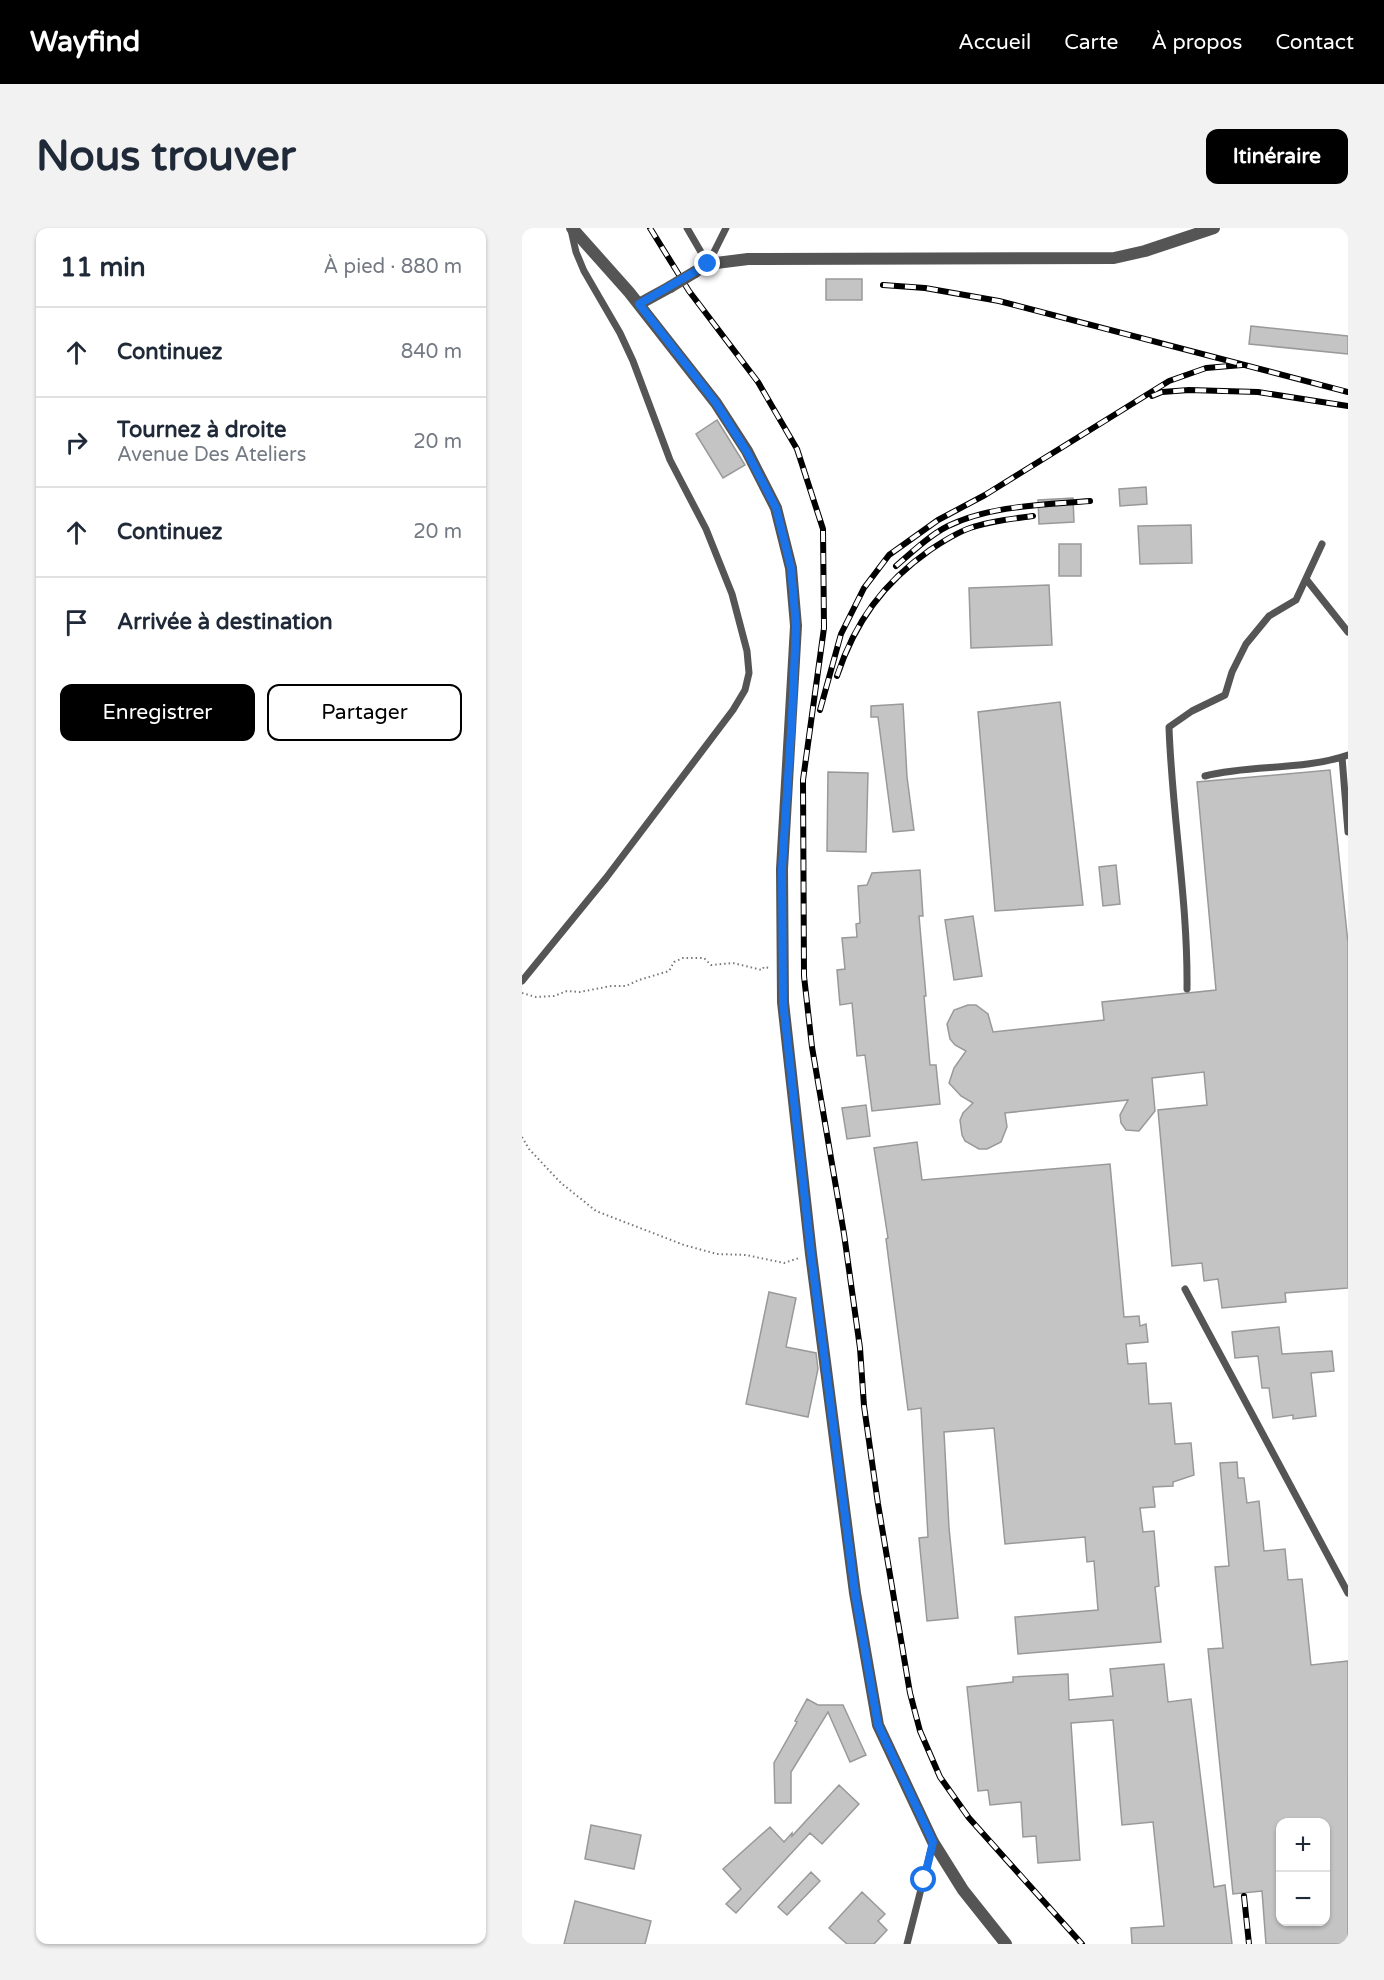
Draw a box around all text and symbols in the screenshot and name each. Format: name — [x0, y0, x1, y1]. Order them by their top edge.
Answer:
text: Wayfind — [30, 25, 140, 59]
text: Accueil — [958, 30, 1031, 55]
text: Carte — [1064, 30, 1118, 55]
text: À propos — [1151, 30, 1242, 55]
text: Contact — [1275, 30, 1354, 55]
button: Itinéraire — [1206, 129, 1348, 184]
text: Nous trouver — [36, 131, 296, 182]
route end — [694, 250, 720, 276]
text: 11 min — [60, 252, 146, 283]
text: À pied · 880 m — [324, 255, 462, 279]
icon: ahead — [60, 336, 93, 369]
text: Continuez — [117, 339, 222, 365]
text: 840 m — [401, 340, 462, 364]
text: Tournez à droite — [117, 417, 286, 443]
icon: right — [60, 426, 93, 459]
text: 20 m — [413, 430, 462, 454]
text: Avenue Des Ateliers — [117, 443, 306, 467]
icon: ahead — [60, 516, 93, 549]
text: Continuez — [117, 519, 222, 545]
text: 20 m — [413, 520, 462, 544]
icon: arrive — [60, 606, 93, 639]
text: Arrivée à destination — [117, 609, 333, 635]
button: Enregistrer — [60, 684, 255, 741]
button: Partager — [267, 684, 462, 741]
map controls — [1276, 1818, 1330, 1926]
button: + — [1276, 1818, 1330, 1872]
route start — [910, 1866, 936, 1892]
button: − — [1276, 1872, 1330, 1926]

